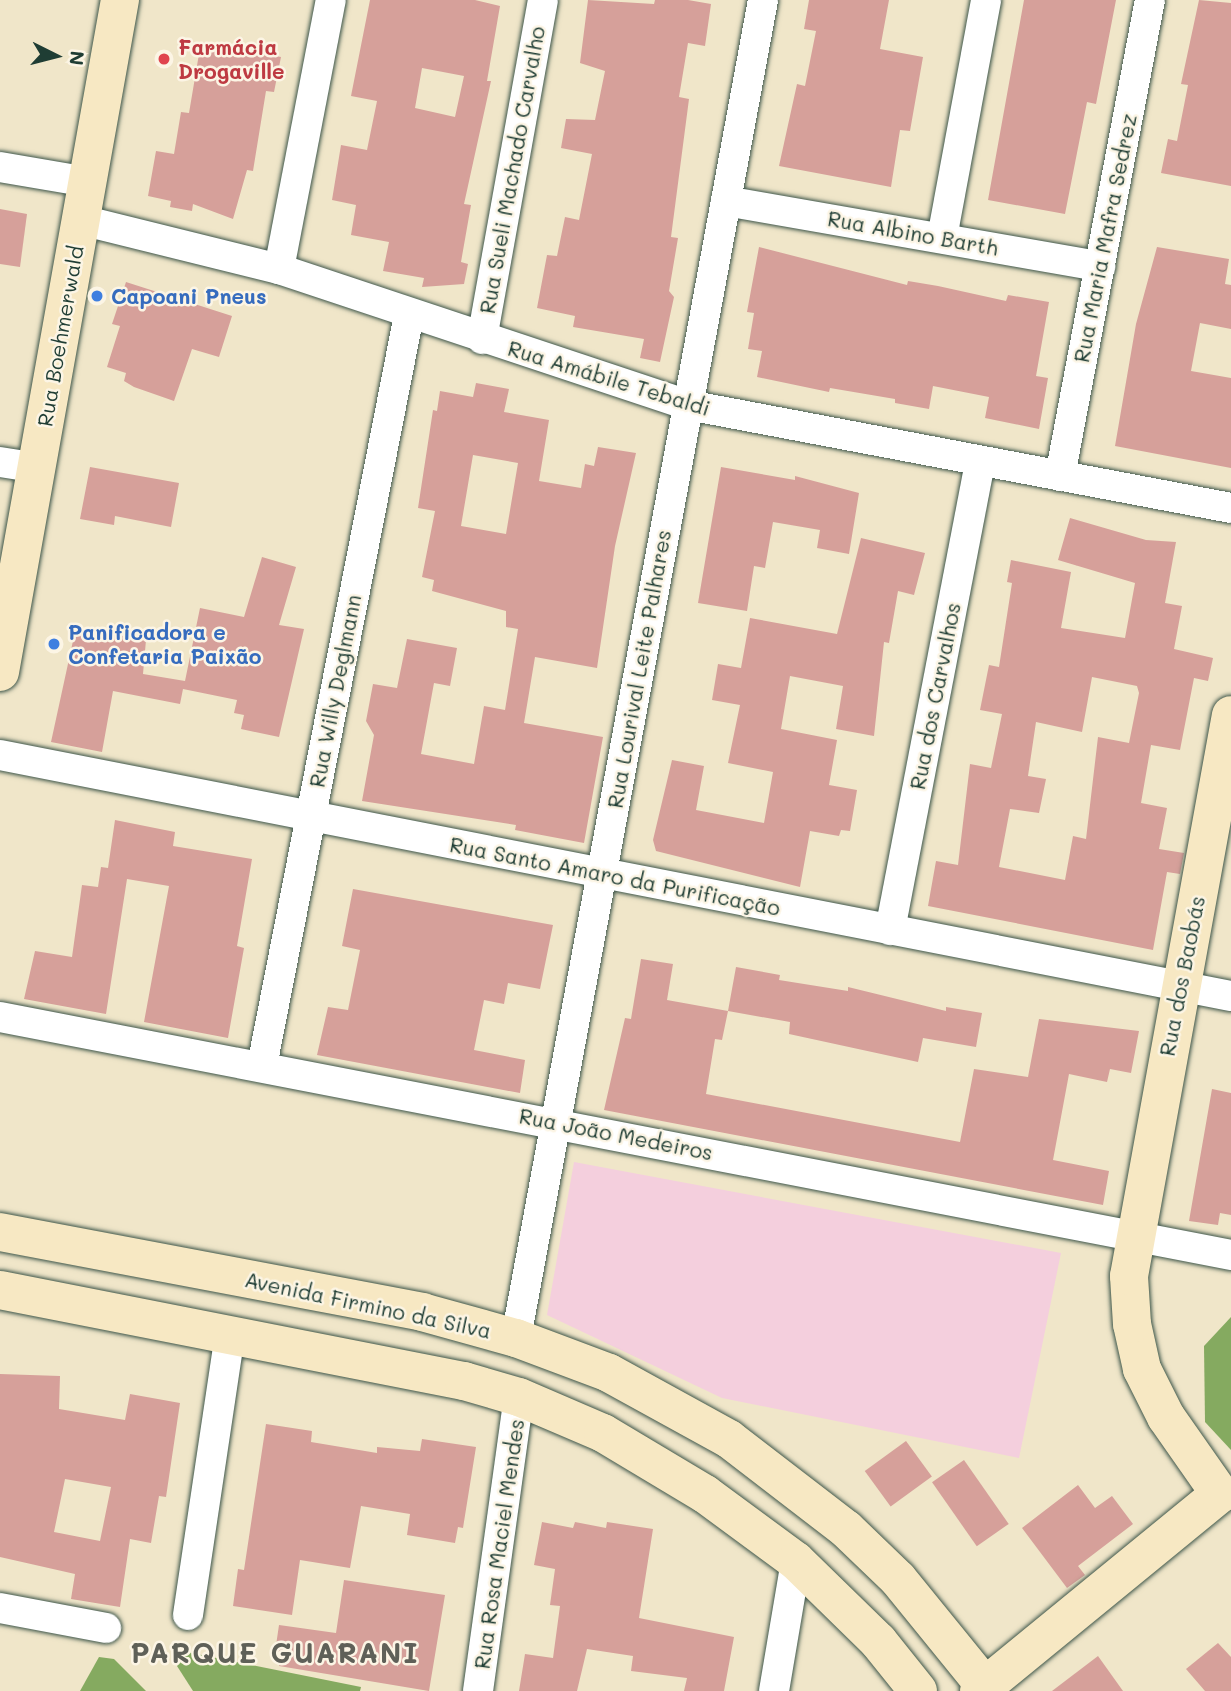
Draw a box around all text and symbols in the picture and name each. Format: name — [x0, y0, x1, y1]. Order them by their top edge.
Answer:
north arrow — [21, 21, 91, 91]
street label: Rua Sueli Machado Carvalho — [474, 24, 550, 316]
place label: Farmácia Drogaville — [178, 34, 284, 84]
text: N — [64, 50, 91, 67]
marker: Farmácia Drogaville — [156, 51, 172, 67]
street label: Rua Maria Mafra Sedrez — [1068, 111, 1142, 365]
street label: Rua Albino Barth — [826, 206, 1000, 260]
street label: Rua Boehmerwald — [32, 244, 88, 428]
place label: Capoani Pneus — [111, 283, 267, 309]
marker: Capoani Pneus — [89, 288, 105, 304]
street label: Rua Amábile Tebaldi — [505, 335, 713, 421]
street label: Rua Lourival Leite Palhares — [602, 528, 676, 810]
street label: Rua Willy Deglmann — [304, 592, 366, 790]
street label: Rua dos Carvalhos — [905, 600, 965, 792]
place label: Panificadora e Confetaria Paixão — [68, 619, 262, 669]
marker: Panificadora e Confetaria Paixão — [46, 636, 62, 652]
street label: Rua Santo Amaro da Purificação — [448, 832, 782, 920]
street label: Rua dos Baobás — [1154, 894, 1210, 1058]
street label: Rua João Medeiros — [517, 1103, 715, 1165]
street label: Avenida Firmino da Silva — [243, 1267, 493, 1343]
street label: Rua Rosa Maciel Mendes — [469, 1417, 529, 1671]
district label: PARQUE GUARANI — [132, 1635, 418, 1669]

